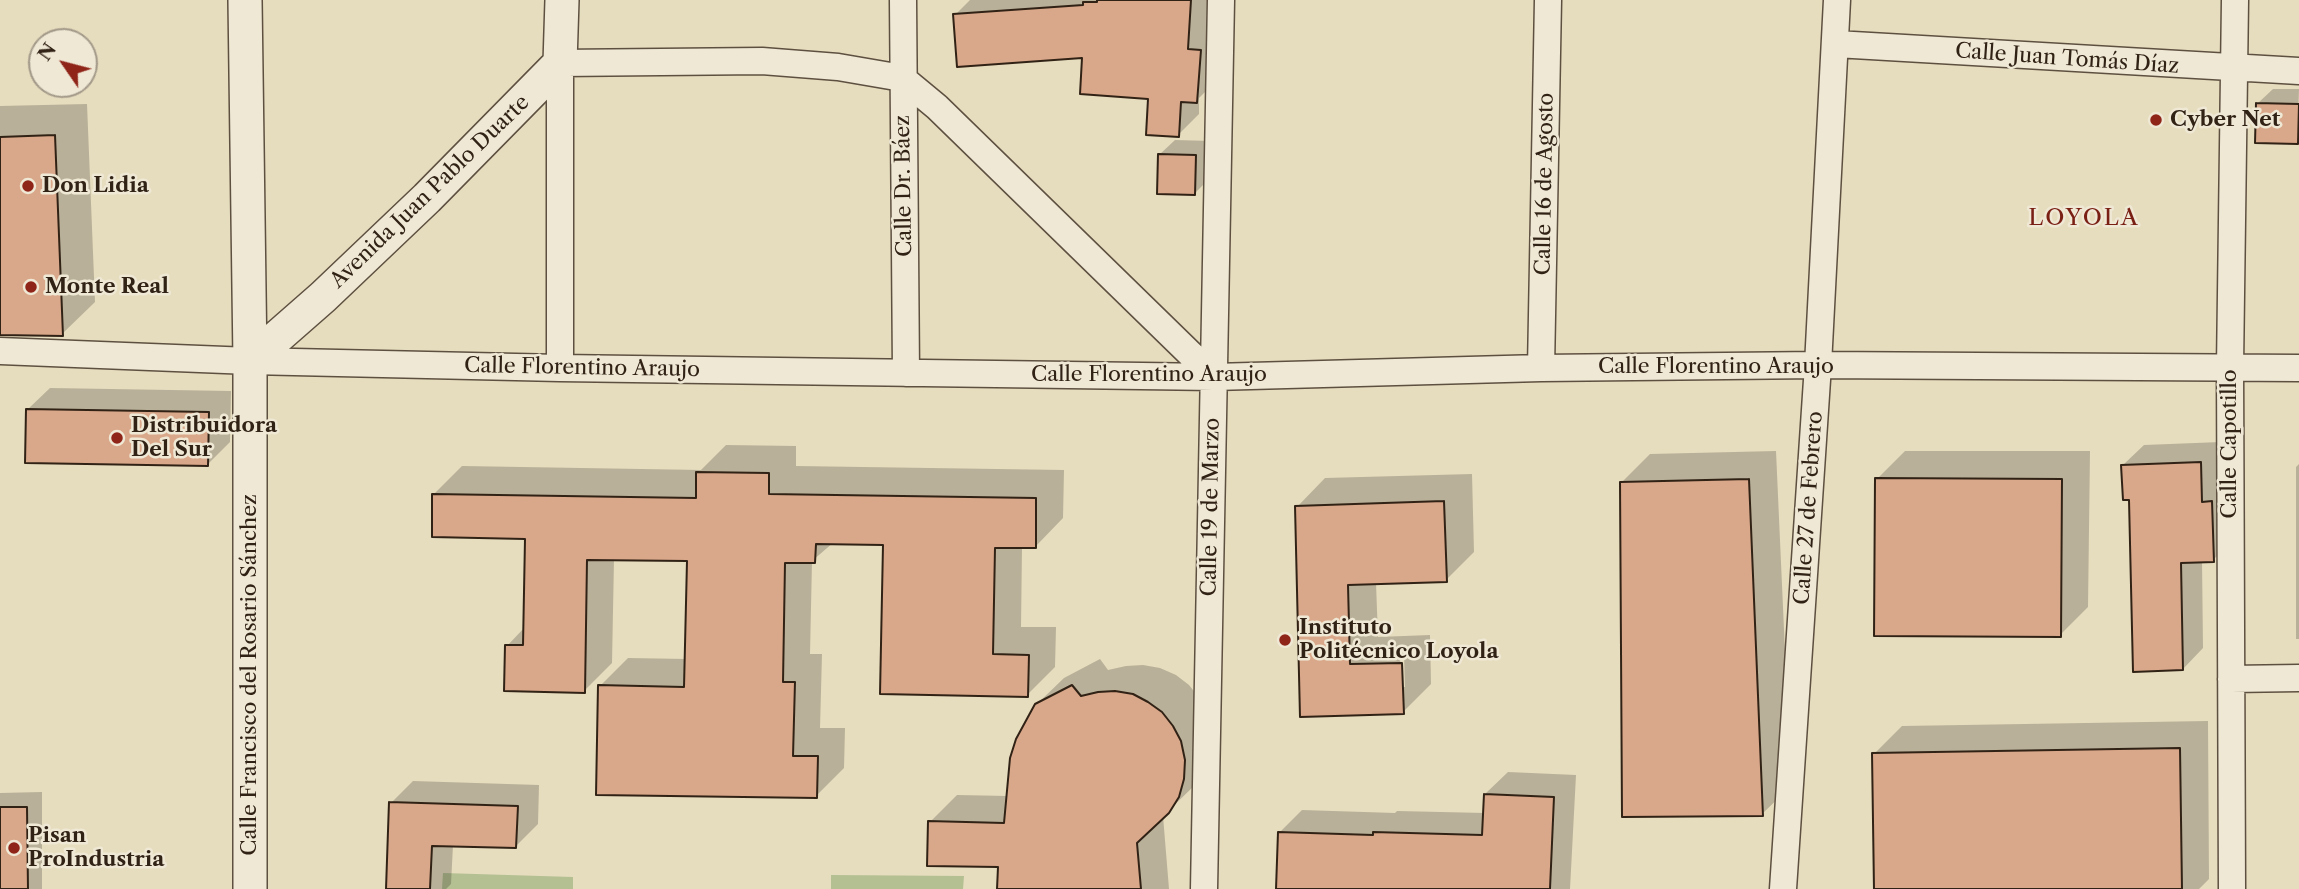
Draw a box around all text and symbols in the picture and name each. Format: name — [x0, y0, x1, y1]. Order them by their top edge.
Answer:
north arrow — [28, 28, 98, 98]
text: N — [33, 38, 61, 65]
street label: Calle Juan Tomás Díaz — [1954, 39, 2180, 79]
street label: Avenida Juan Pablo Duarte — [325, 90, 535, 294]
street label: Calle 16 de Agosto — [1531, 92, 1559, 276]
place label: Cyber Net — [2170, 107, 2280, 133]
marker: Cyber Net — [2148, 112, 2164, 128]
street label: Calle Dr. Báez — [890, 115, 918, 257]
place label: Don Lidia — [42, 173, 149, 199]
marker: Don Lidia — [20, 178, 36, 194]
district label: LOYOLA — [2029, 204, 2139, 232]
place label: Monte Real — [45, 274, 169, 300]
marker: Monte Real — [23, 279, 39, 295]
street label: Calle Florentino Araujo — [464, 353, 700, 383]
street label: Calle Florentino Araujo — [1598, 354, 1834, 380]
street label: Calle Florentino Araujo — [1031, 362, 1267, 388]
street label: Calle Capotillo — [2217, 369, 2243, 519]
street label: Calle 27 de Febrero — [1790, 410, 1828, 606]
place label: Distribuidora Del Sur — [131, 413, 277, 463]
street label: Calle 19 de Marzo — [1197, 417, 1225, 597]
marker: Distribuidora Del Sur — [109, 430, 125, 446]
street label: Calle Francisco del Rosario Sánchez — [237, 494, 263, 856]
place label: Instituto Politécnico Loyola — [1299, 615, 1499, 665]
marker: Instituto Politécnico Loyola — [1277, 632, 1293, 648]
place label: Pisan ProIndustria — [28, 823, 164, 873]
marker: Pisan ProIndustria — [6, 840, 22, 856]

